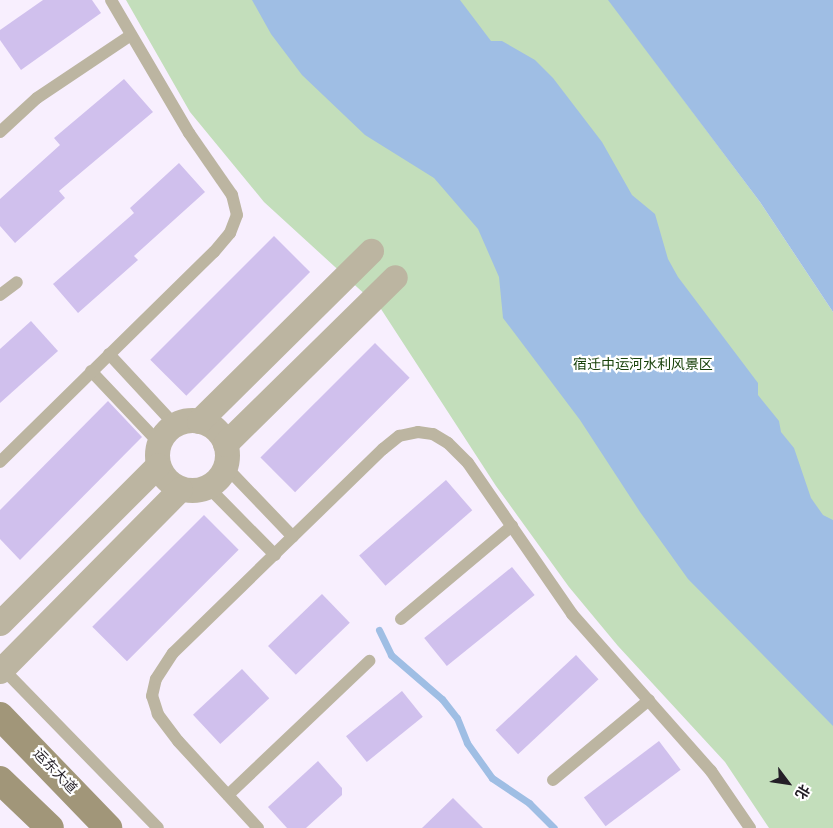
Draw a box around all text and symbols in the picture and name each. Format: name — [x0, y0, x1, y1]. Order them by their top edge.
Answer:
park label: 宿迁中运河水利风景区 — [573, 358, 713, 374]
street label: 运东大道 — [29, 746, 79, 798]
north arrow — [763, 758, 813, 808]
text: 北 — [790, 781, 812, 801]

